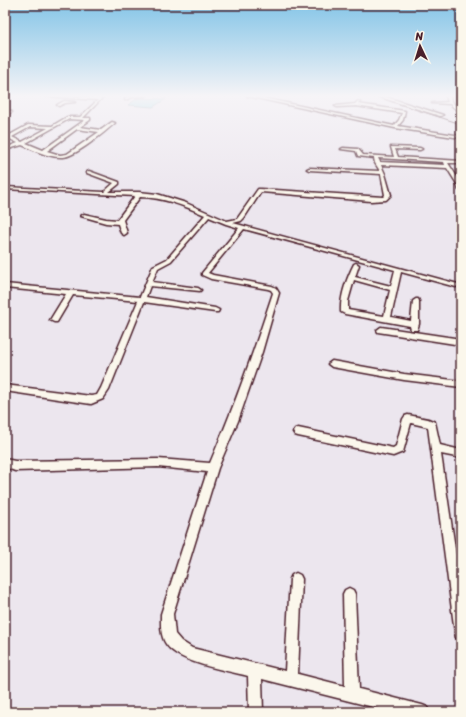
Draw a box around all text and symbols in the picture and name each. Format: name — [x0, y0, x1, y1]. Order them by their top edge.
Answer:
north arrow — [400, 26, 440, 66]
text: N — [414, 27, 424, 46]

